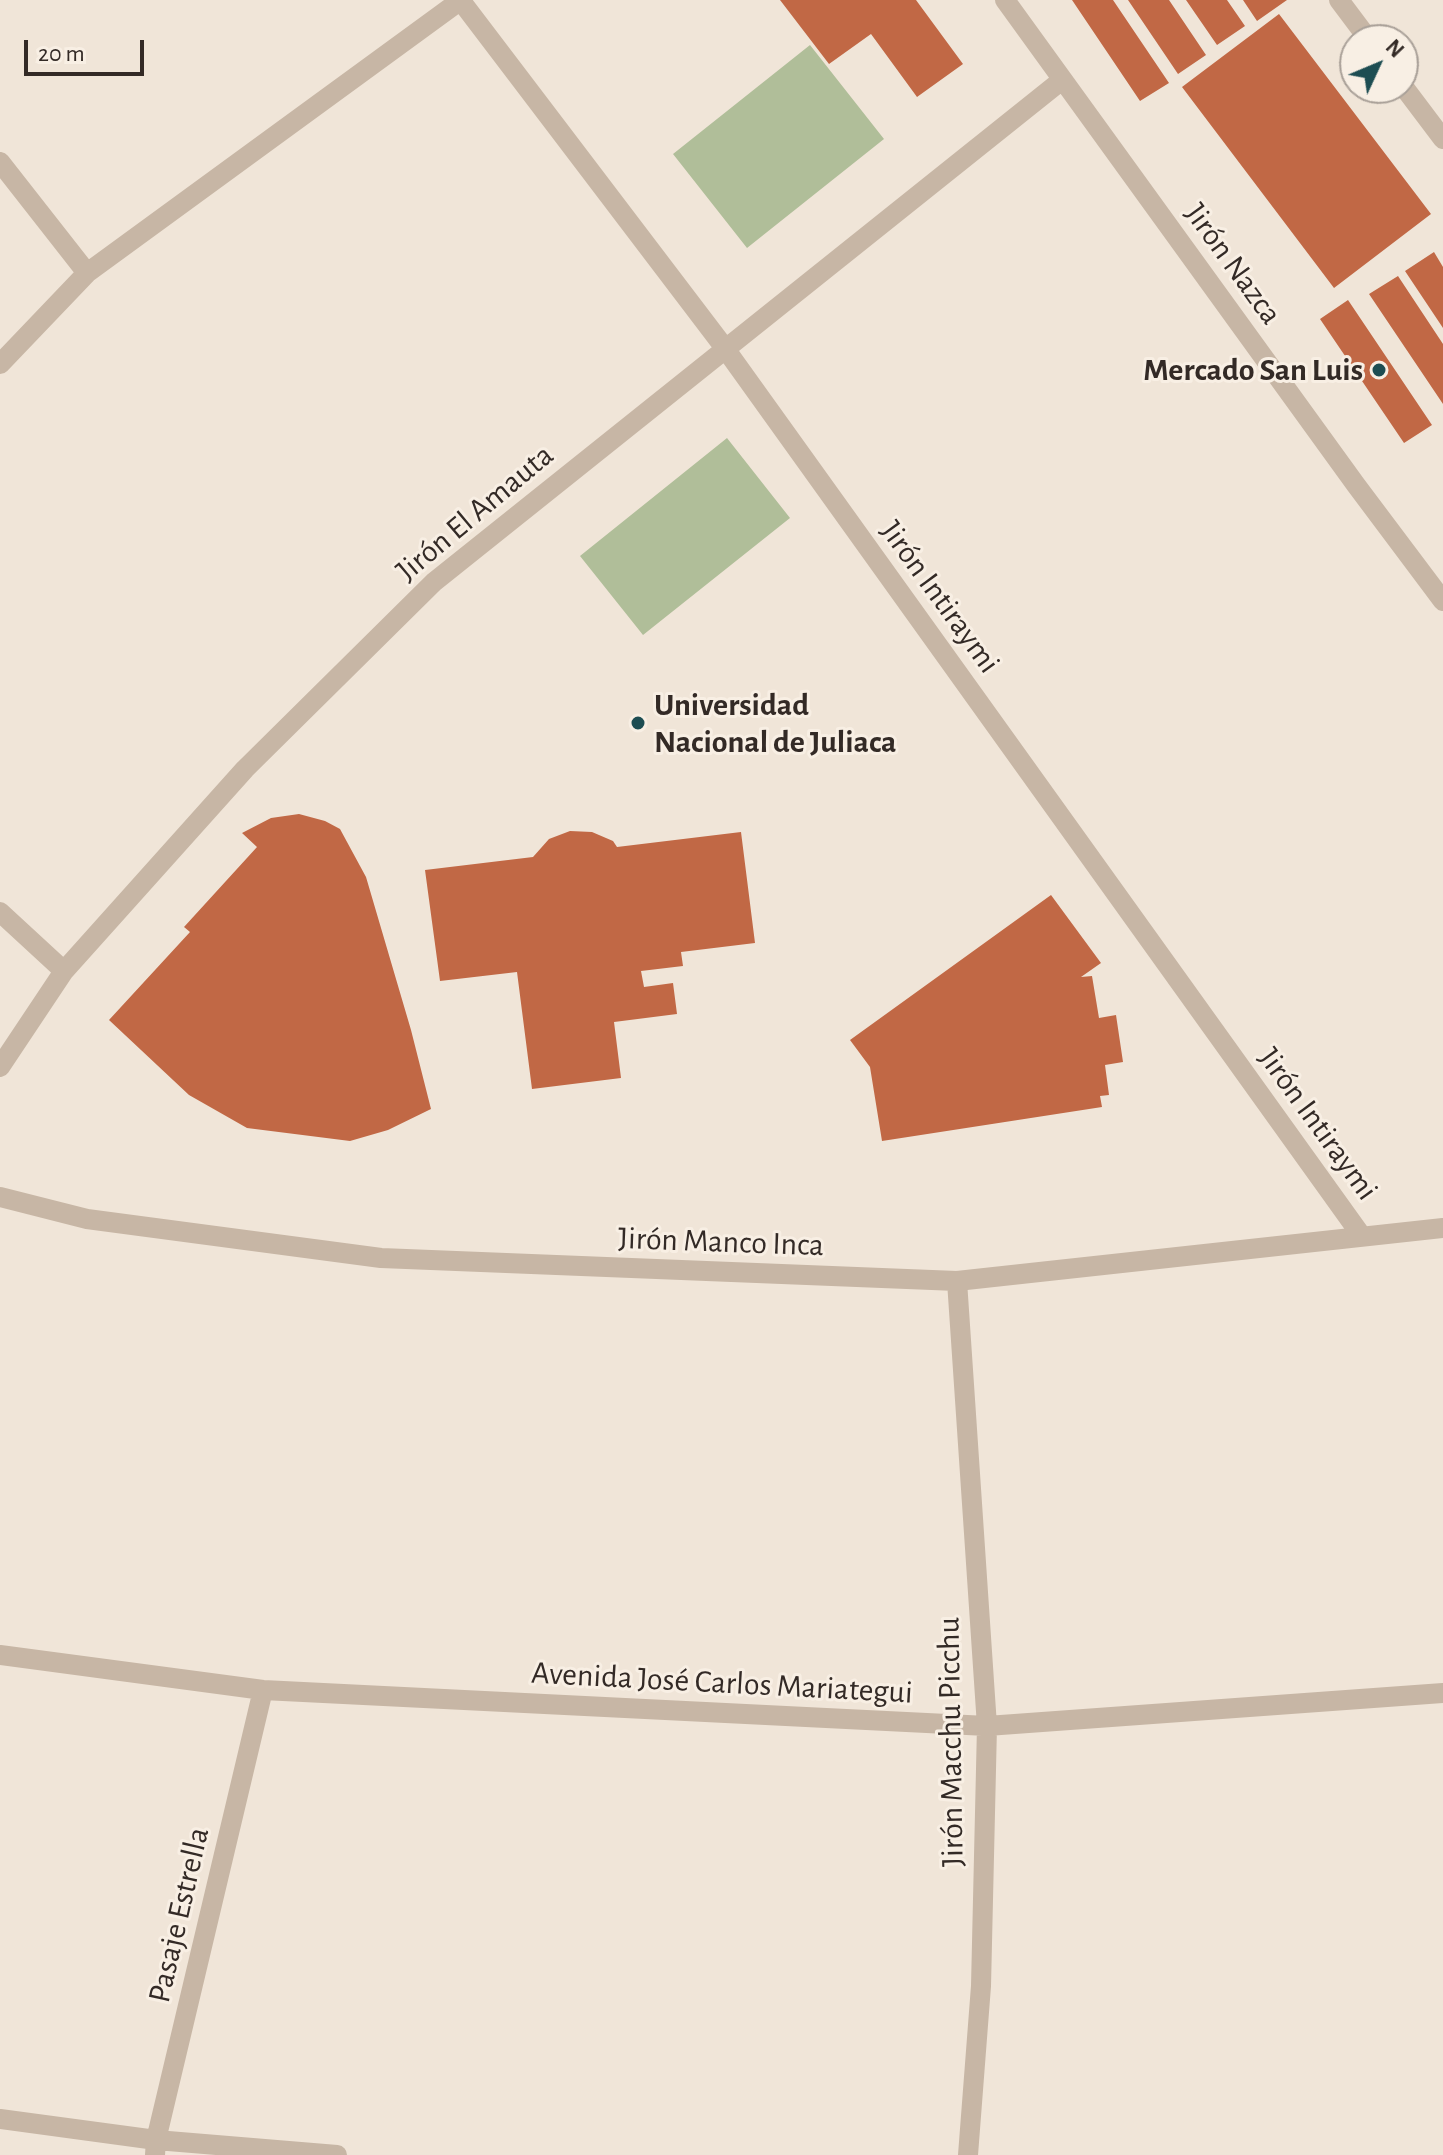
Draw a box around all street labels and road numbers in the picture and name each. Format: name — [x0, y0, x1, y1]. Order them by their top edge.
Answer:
street label: Jirón Nazca — [1176, 196, 1290, 332]
street label: Jirón El Amauta — [389, 436, 561, 590]
street label: Jirón Intiraymi — [872, 513, 1008, 681]
street label: Jirón Intiraymi — [1250, 1040, 1386, 1208]
street label: Jirón Manco Inca — [617, 1219, 825, 1265]
street label: Jirón Macchu Picchu — [930, 1617, 972, 1867]
street label: Avenida José Carlos Mariategui — [530, 1654, 914, 1712]
street label: Pasaje Estrella — [140, 1824, 218, 2006]

